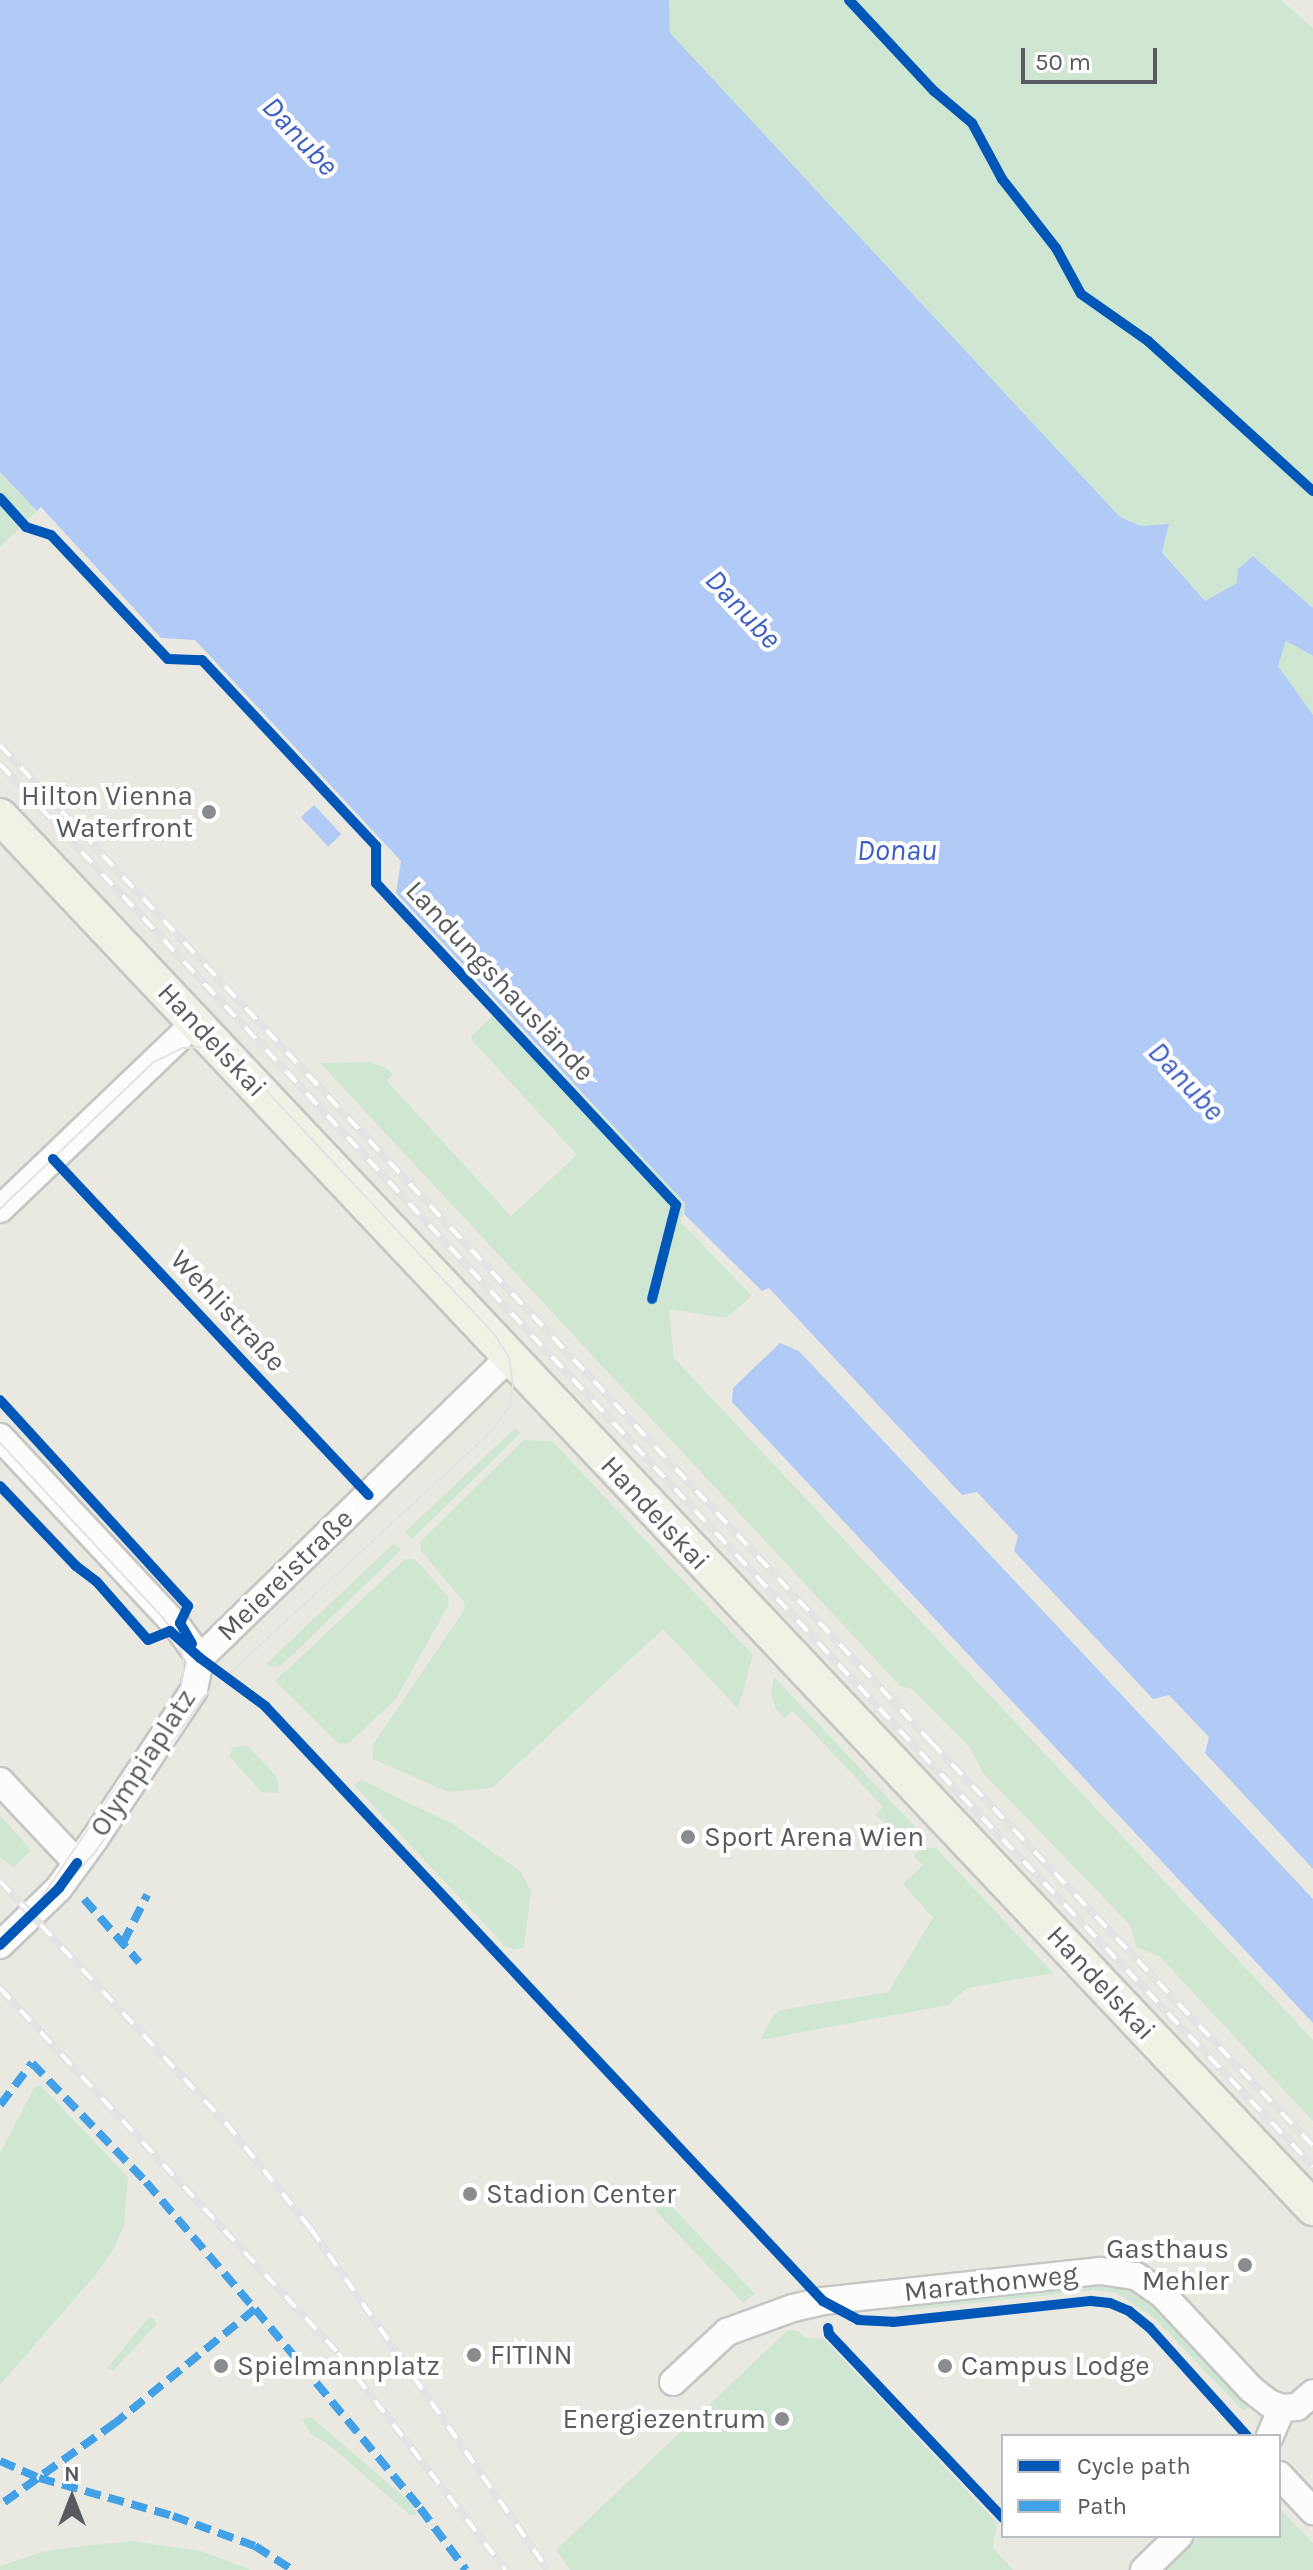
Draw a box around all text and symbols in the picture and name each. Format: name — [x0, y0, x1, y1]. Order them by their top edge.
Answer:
scale bar — [1025, 32, 1161, 82]
text: 50 m — [1035, 48, 1091, 76]
water label: Danube — [254, 89, 346, 183]
water label: Danube — [697, 562, 789, 656]
place label: Hilton Vienna Waterfront — [21, 779, 193, 845]
marker: Hilton Vienna Waterfront — [200, 803, 218, 821]
water label: Donau — [857, 832, 937, 868]
street label: Landungshauslände — [399, 874, 601, 1088]
street label: Handelskai — [151, 976, 273, 1104]
water label: Danube — [1140, 1034, 1232, 1128]
street label: Wehlistraße — [163, 1243, 293, 1379]
street label: Handelskai — [594, 1449, 716, 1577]
street label: Meiereistraße — [210, 1502, 360, 1648]
street label: Olympiaplatz — [83, 1683, 203, 1843]
place label: Sport Arena Wien — [704, 1820, 924, 1854]
marker: Sport Arena Wien — [679, 1828, 697, 1846]
street label: Handelskai — [1040, 1919, 1162, 2047]
place label: Stadion Center — [486, 2177, 676, 2211]
marker: Stadion Center — [461, 2185, 479, 2203]
place label: Gasthaus Mehler — [1106, 2232, 1229, 2298]
marker: Gasthaus Mehler — [1236, 2256, 1254, 2274]
street label: Marathonweg — [902, 2257, 1080, 2309]
place label: FITINN — [490, 2338, 573, 2372]
marker: FITINN — [465, 2346, 483, 2364]
place label: Spielmannplatz — [237, 2349, 440, 2383]
place label: Campus Lodge — [961, 2349, 1150, 2383]
marker: Spielmannplatz — [212, 2357, 230, 2375]
marker: Campus Lodge — [936, 2357, 954, 2375]
place label: Energiezentrum — [562, 2402, 766, 2436]
marker: Energiezentrum — [773, 2410, 791, 2428]
legend — [1001, 2434, 1281, 2538]
text: Cycle path — [1077, 2452, 1191, 2480]
north arrow — [32, 2458, 112, 2538]
text: N — [64, 2461, 80, 2487]
text: Path — [1077, 2492, 1127, 2520]

